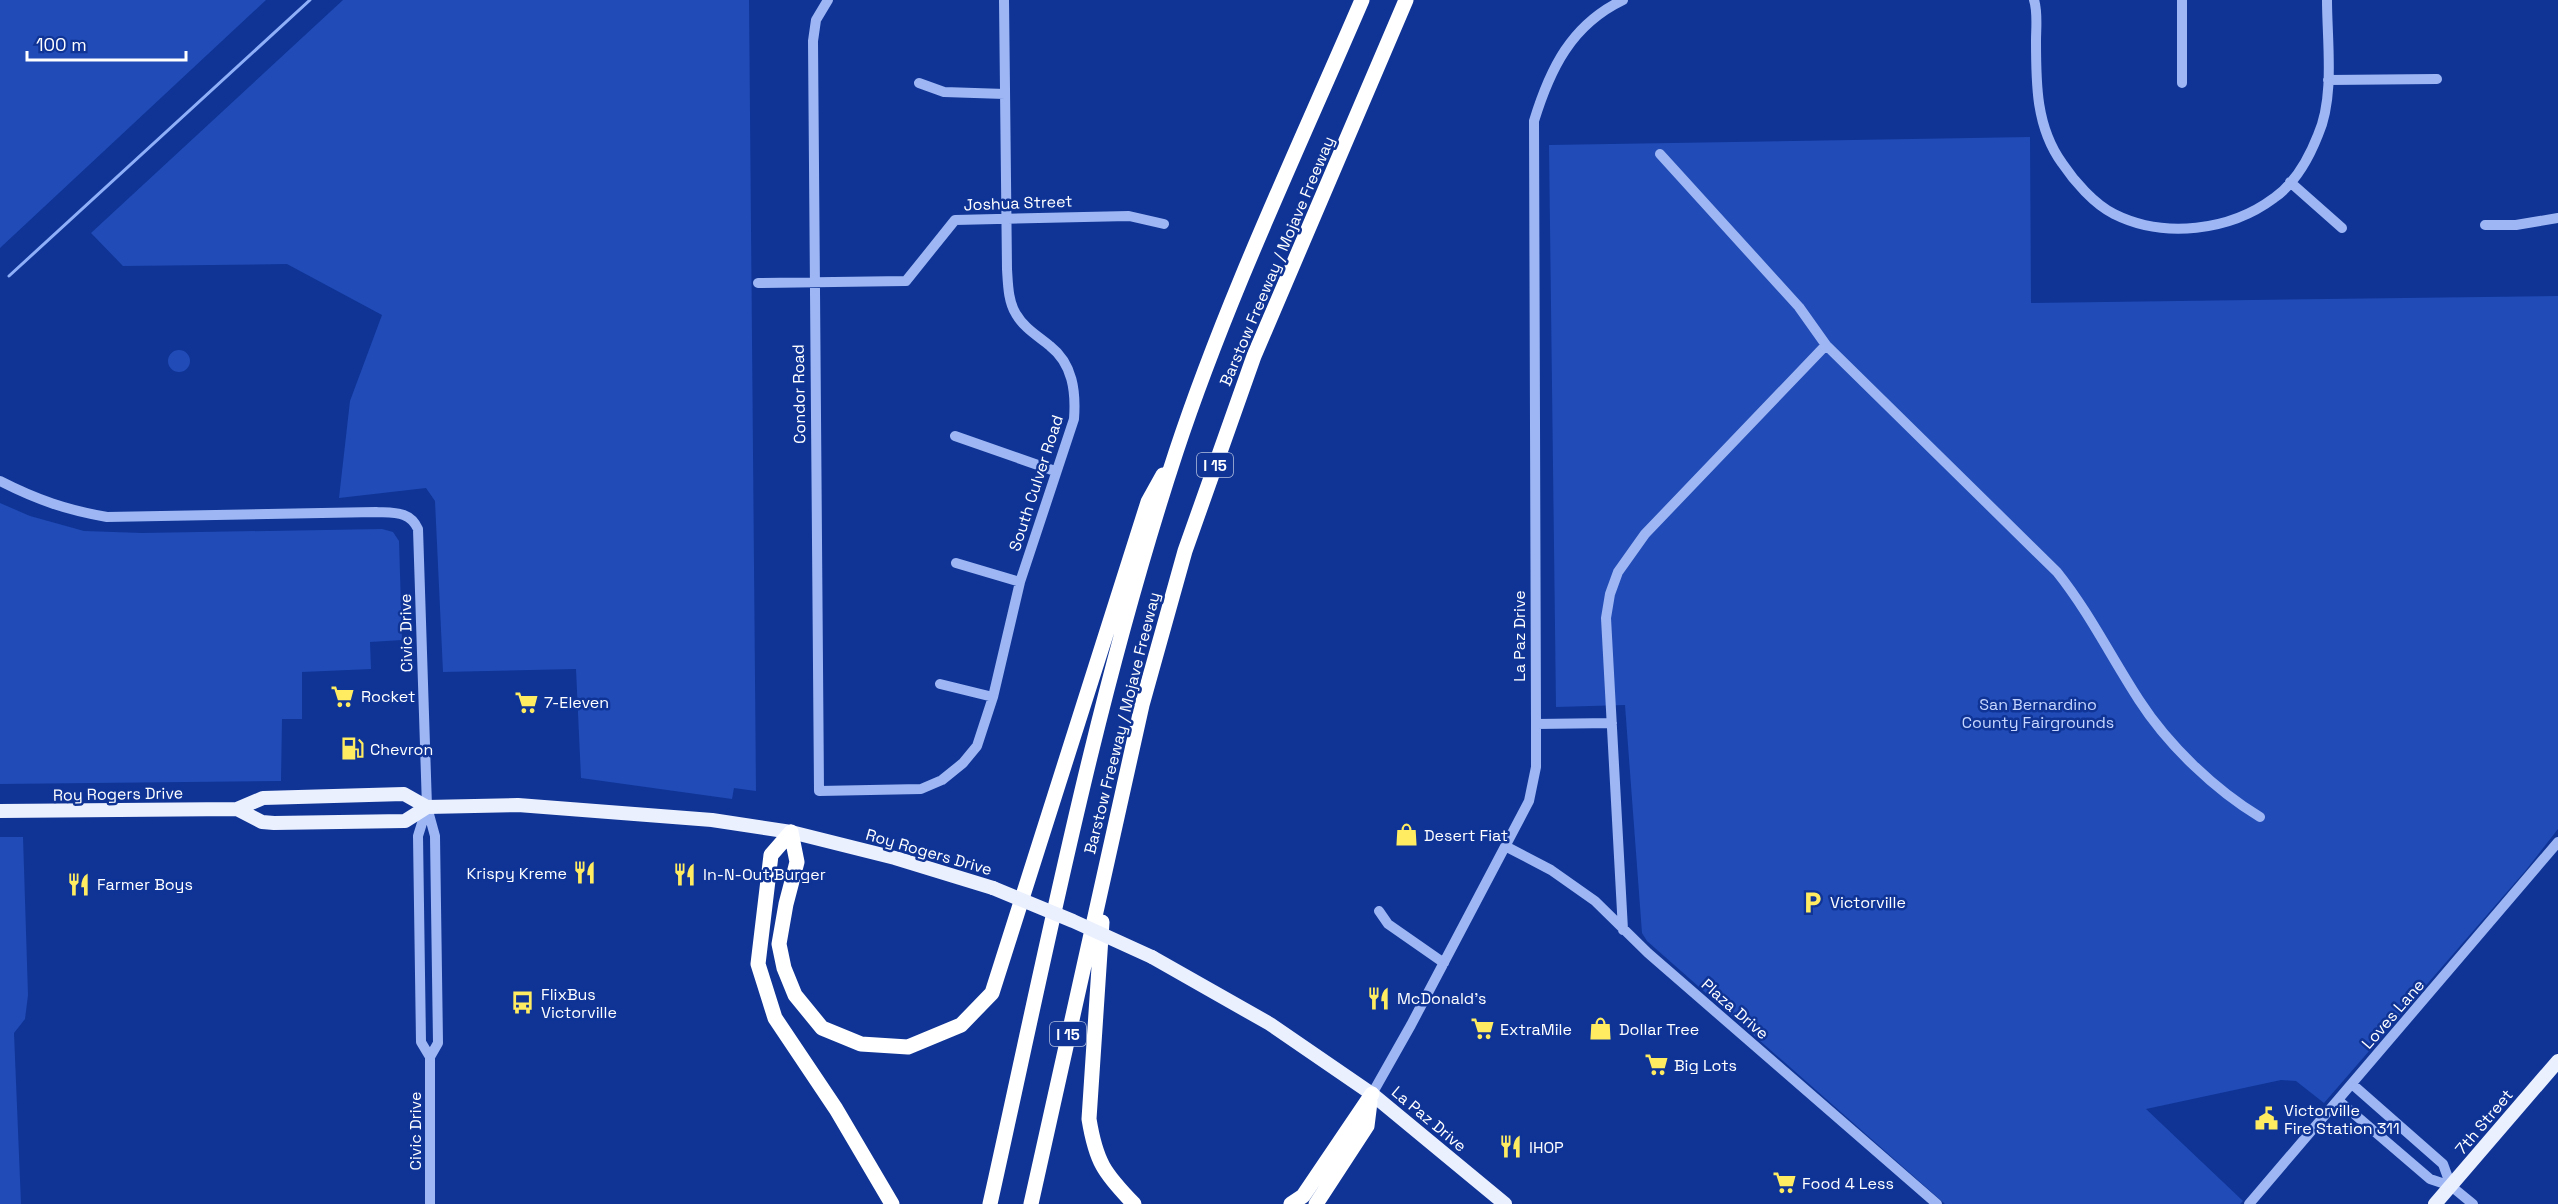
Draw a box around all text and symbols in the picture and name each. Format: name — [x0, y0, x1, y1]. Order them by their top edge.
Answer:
scale bar — [27, 24, 186, 62]
text: 100 m — [36, 33, 87, 56]
street label: Barstow Freeway / Mojave Freeway — [1215, 133, 1339, 389]
street label: Joshua Street — [963, 191, 1073, 215]
street label: Condor Road — [788, 344, 810, 444]
street label: South Culver Road — [1004, 412, 1068, 554]
road number: I 15 — [1197, 453, 1233, 477]
street label: Barstow Freeway / Mojave Freeway — [1079, 590, 1165, 856]
street label: La Paz Drive — [1509, 590, 1530, 682]
street label: Civic Drive — [395, 593, 417, 673]
supermarket icon: Rocket — [330, 683, 356, 709]
place label: Rocket — [361, 686, 415, 707]
supermarket icon: 7-Eleven — [513, 689, 539, 715]
place label: 7-Eleven — [544, 692, 609, 713]
park label: San Bernardino County Fairgrounds — [1962, 694, 2114, 733]
fuel station icon: Chevron — [339, 736, 365, 762]
place label: Chevron — [370, 739, 433, 760]
street label: Roy Rogers Drive — [53, 782, 183, 806]
shop icon: Desert Fiat — [1393, 822, 1419, 848]
street label: Roy Rogers Drive — [863, 824, 995, 880]
place label: Desert Fiat — [1424, 825, 1508, 846]
restaurant icon: Krispy Kreme — [572, 860, 598, 886]
restaurant icon: In-N-Out Burger — [672, 861, 698, 887]
place label: Krispy Kreme — [466, 863, 567, 884]
place label: In-N-Out Burger — [703, 864, 826, 885]
restaurant icon: Farmer Boys — [66, 871, 92, 897]
place label: Farmer Boys — [97, 874, 193, 895]
parking icon: Victorville — [1799, 889, 1825, 915]
place label: Victorville — [1830, 892, 1906, 913]
street label: Plaza Drive — [1697, 974, 1773, 1044]
street label: Loves Lane — [2357, 975, 2429, 1053]
place label: FlixBus Victorville — [541, 984, 617, 1023]
restaurant icon: McDonald's — [1366, 985, 1392, 1011]
place label: McDonald's — [1397, 988, 1487, 1009]
bus stop icon: FlixBus Victorville — [510, 990, 536, 1016]
supermarket icon: ExtraMile — [1469, 1016, 1495, 1042]
shop icon: Dollar Tree — [1588, 1016, 1614, 1042]
place label: ExtraMile — [1500, 1019, 1572, 1040]
place label: Dollar Tree — [1619, 1019, 1699, 1040]
road number: I 15 — [1050, 1022, 1086, 1046]
supermarket icon: Big Lots — [1643, 1052, 1669, 1078]
place label: Big Lots — [1674, 1055, 1737, 1076]
street label: La Paz Drive — [1387, 1082, 1471, 1156]
street label: 7th Street — [2451, 1085, 2517, 1159]
street label: Civic Drive — [405, 1092, 426, 1170]
place label: Victorville Fire Station 311 — [2284, 1100, 2400, 1139]
public building icon: Victorville Fire Station 311 — [2253, 1106, 2279, 1132]
restaurant icon: IHOP — [1498, 1134, 1524, 1160]
place label: IHOP — [1529, 1137, 1564, 1158]
supermarket icon: Food 4 Less — [1771, 1170, 1797, 1196]
place label: Food 4 Less — [1802, 1173, 1894, 1194]

